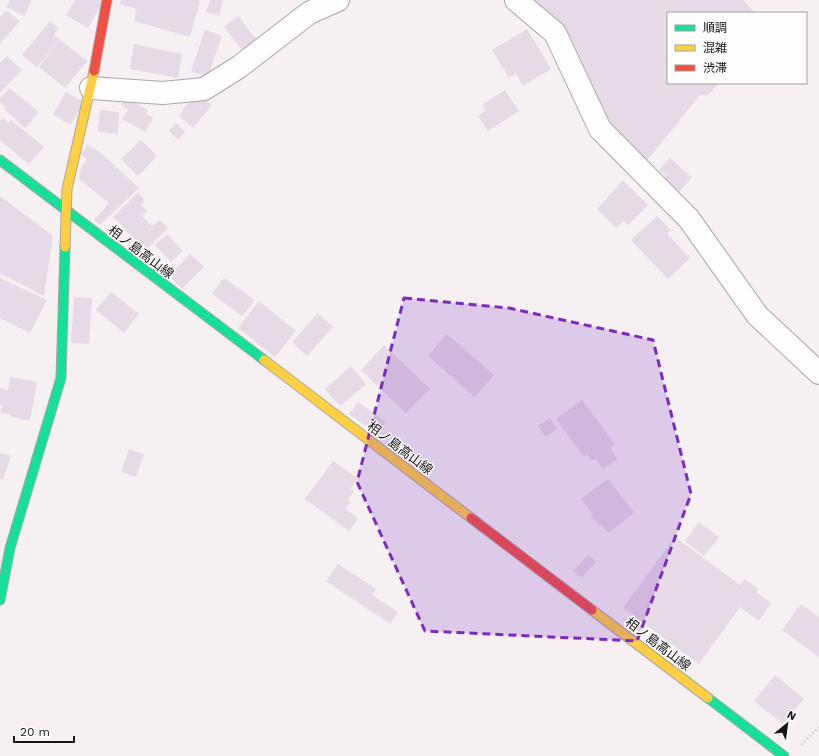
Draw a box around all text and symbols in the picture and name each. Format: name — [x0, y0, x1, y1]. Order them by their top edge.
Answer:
legend — [667, 12, 807, 84]
text: 順調 — [703, 21, 727, 35]
text: 混雑 — [703, 41, 727, 55]
text: 渋滞 — [703, 61, 727, 75]
street label: 相ノ島高山線 — [105, 223, 177, 281]
street label: 相ノ島高山線 — [364, 419, 436, 477]
street label: 相ノ島高山線 — [622, 615, 694, 673]
north arrow — [767, 704, 807, 744]
text: N — [785, 708, 798, 723]
scale bar — [14, 718, 74, 744]
text: 20 m — [20, 725, 50, 739]

